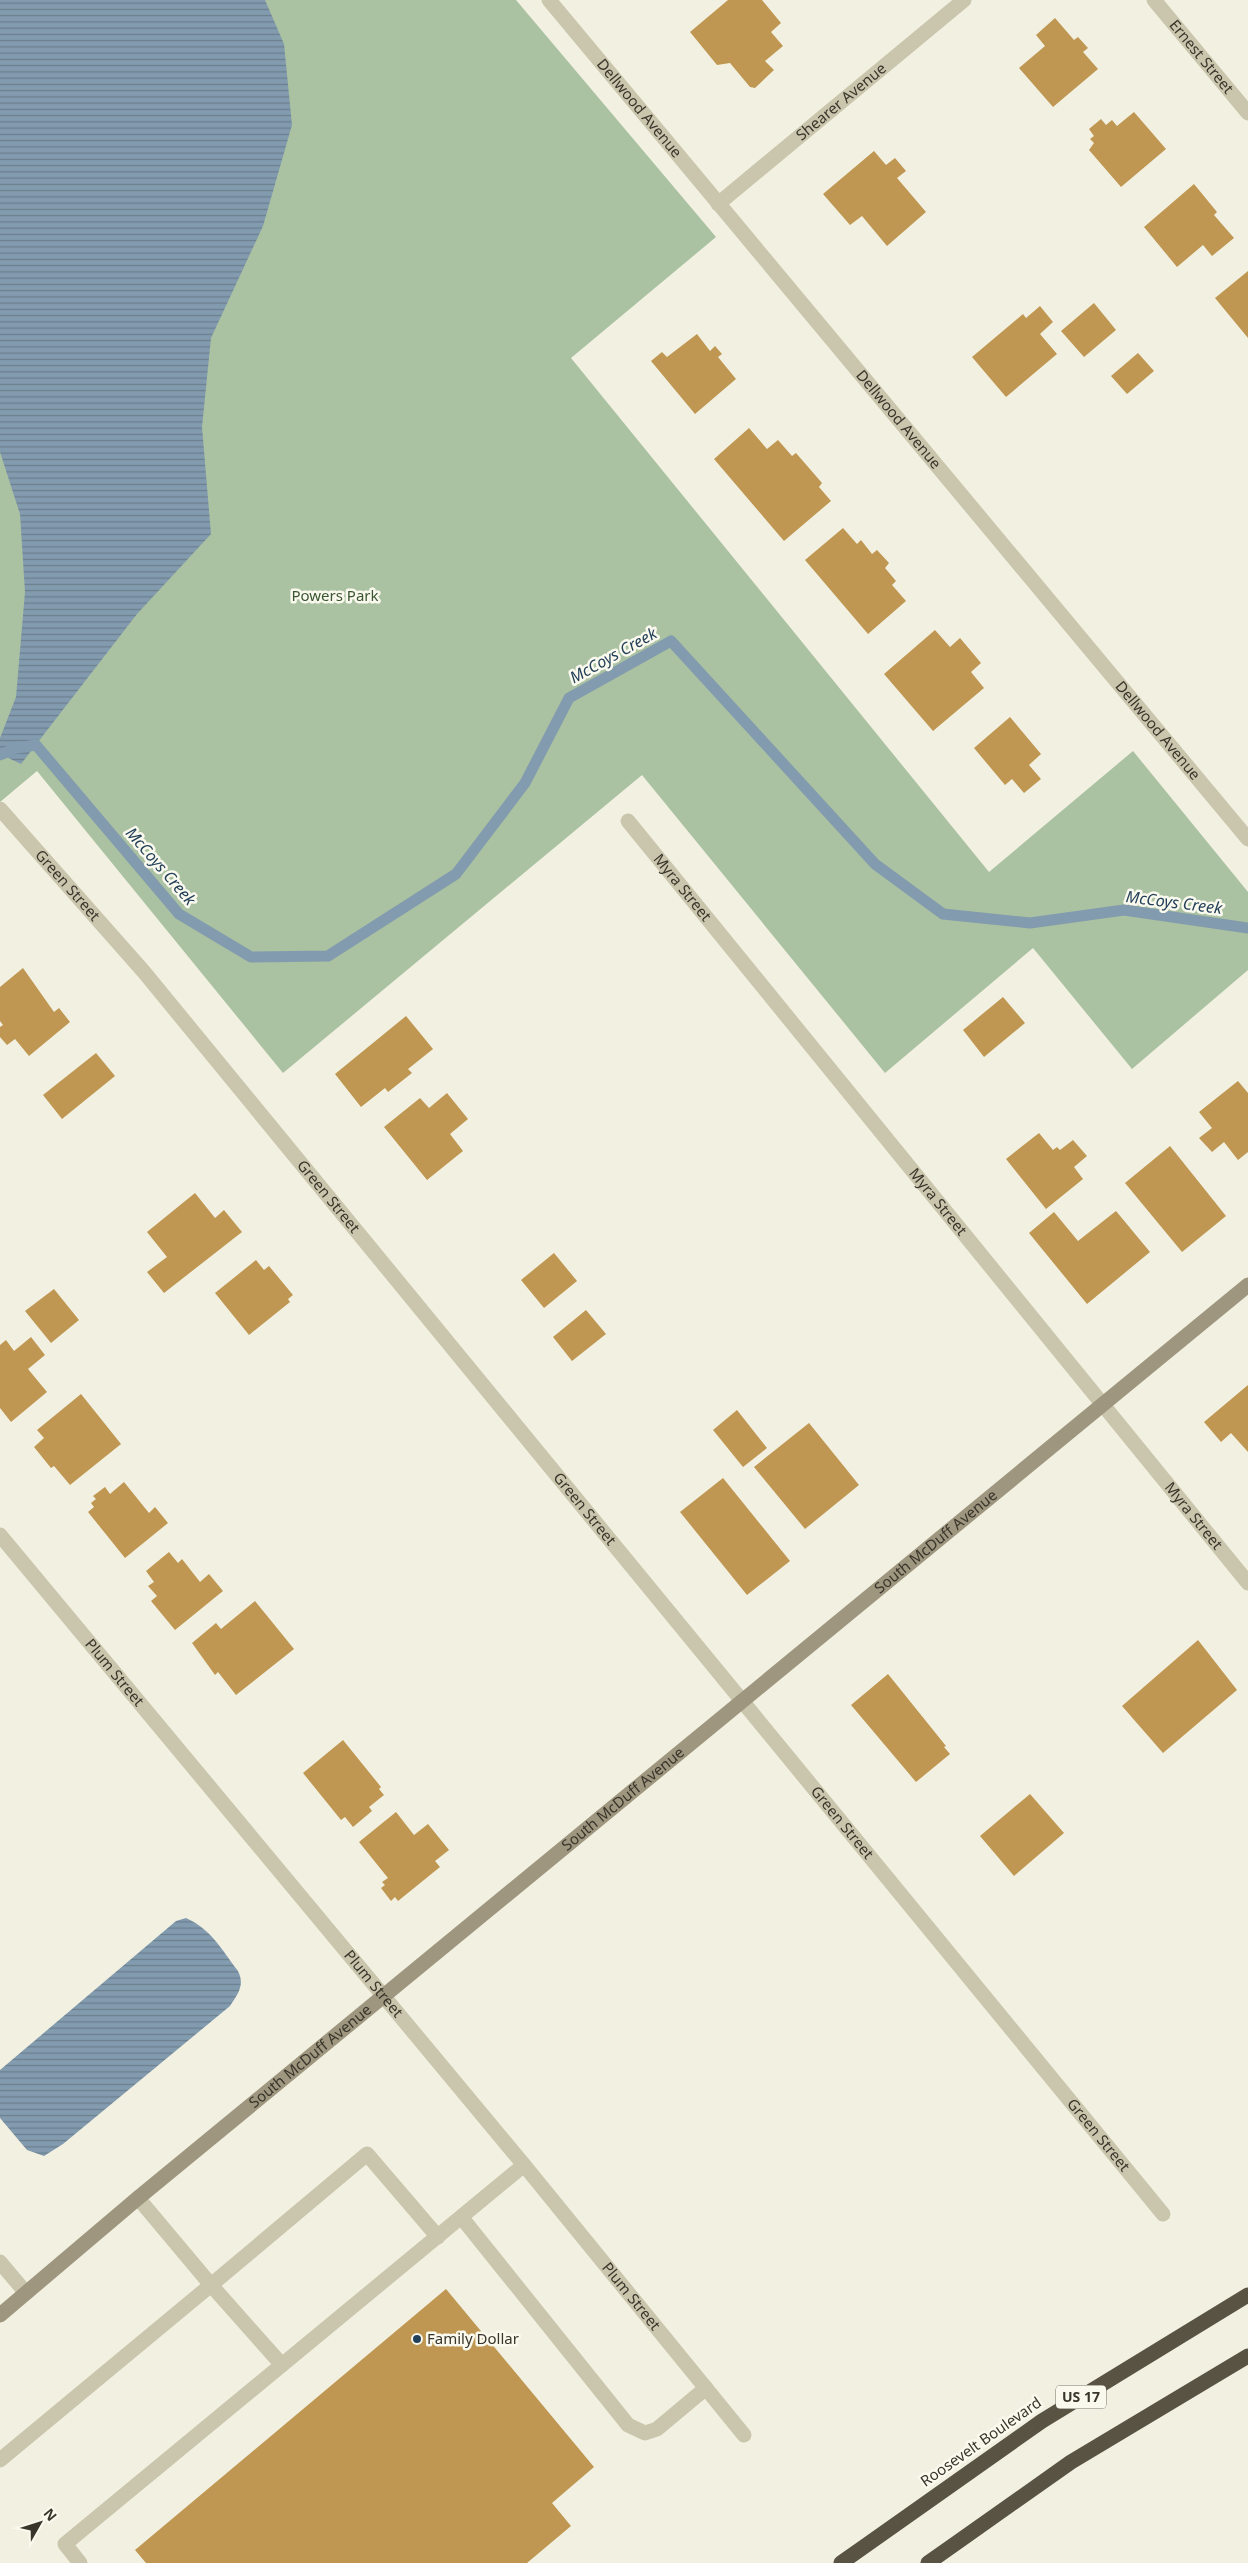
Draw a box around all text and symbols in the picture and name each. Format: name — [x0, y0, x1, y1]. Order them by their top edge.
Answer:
street label: Ernest Street — [1165, 15, 1239, 98]
street label: Dellwood Avenue — [593, 54, 687, 161]
street label: Shearer Avenue — [791, 58, 890, 144]
street label: Dellwood Avenue — [852, 365, 946, 472]
park label: Powers Park — [291, 585, 379, 605]
water label: McCoys Creek — [565, 621, 662, 688]
street label: Dellwood Avenue — [1111, 676, 1206, 784]
water label: McCoys Creek — [121, 822, 202, 911]
street label: Green Street — [31, 845, 106, 925]
street label: Myra Street — [650, 849, 717, 925]
water label: McCoys Creek — [1125, 885, 1224, 919]
street label: Green Street — [293, 1155, 365, 1237]
street label: Myra Street — [905, 1163, 972, 1240]
street label: Green Street — [549, 1468, 622, 1549]
street label: Myra Street — [1161, 1477, 1228, 1554]
street label: South McDuff Avenue — [870, 1485, 1001, 1597]
street label: Plum Street — [81, 1634, 150, 1710]
street label: South McDuff Avenue — [557, 1742, 688, 1855]
street label: Green Street — [807, 1781, 879, 1863]
street label: Plum Street — [340, 1945, 409, 2022]
street label: South McDuff Avenue — [244, 1999, 375, 2112]
street label: Green Street — [1063, 2094, 1135, 2176]
street label: Plum Street — [598, 2258, 666, 2334]
place label: Family Dollar — [427, 2328, 519, 2348]
marker: Family Dollar — [411, 2333, 423, 2345]
road number: US 17 — [1056, 2386, 1106, 2408]
street label: Roosevelt Boulevard — [916, 2392, 1045, 2490]
north arrow — [15, 2498, 65, 2548]
text: N — [40, 2504, 61, 2525]

